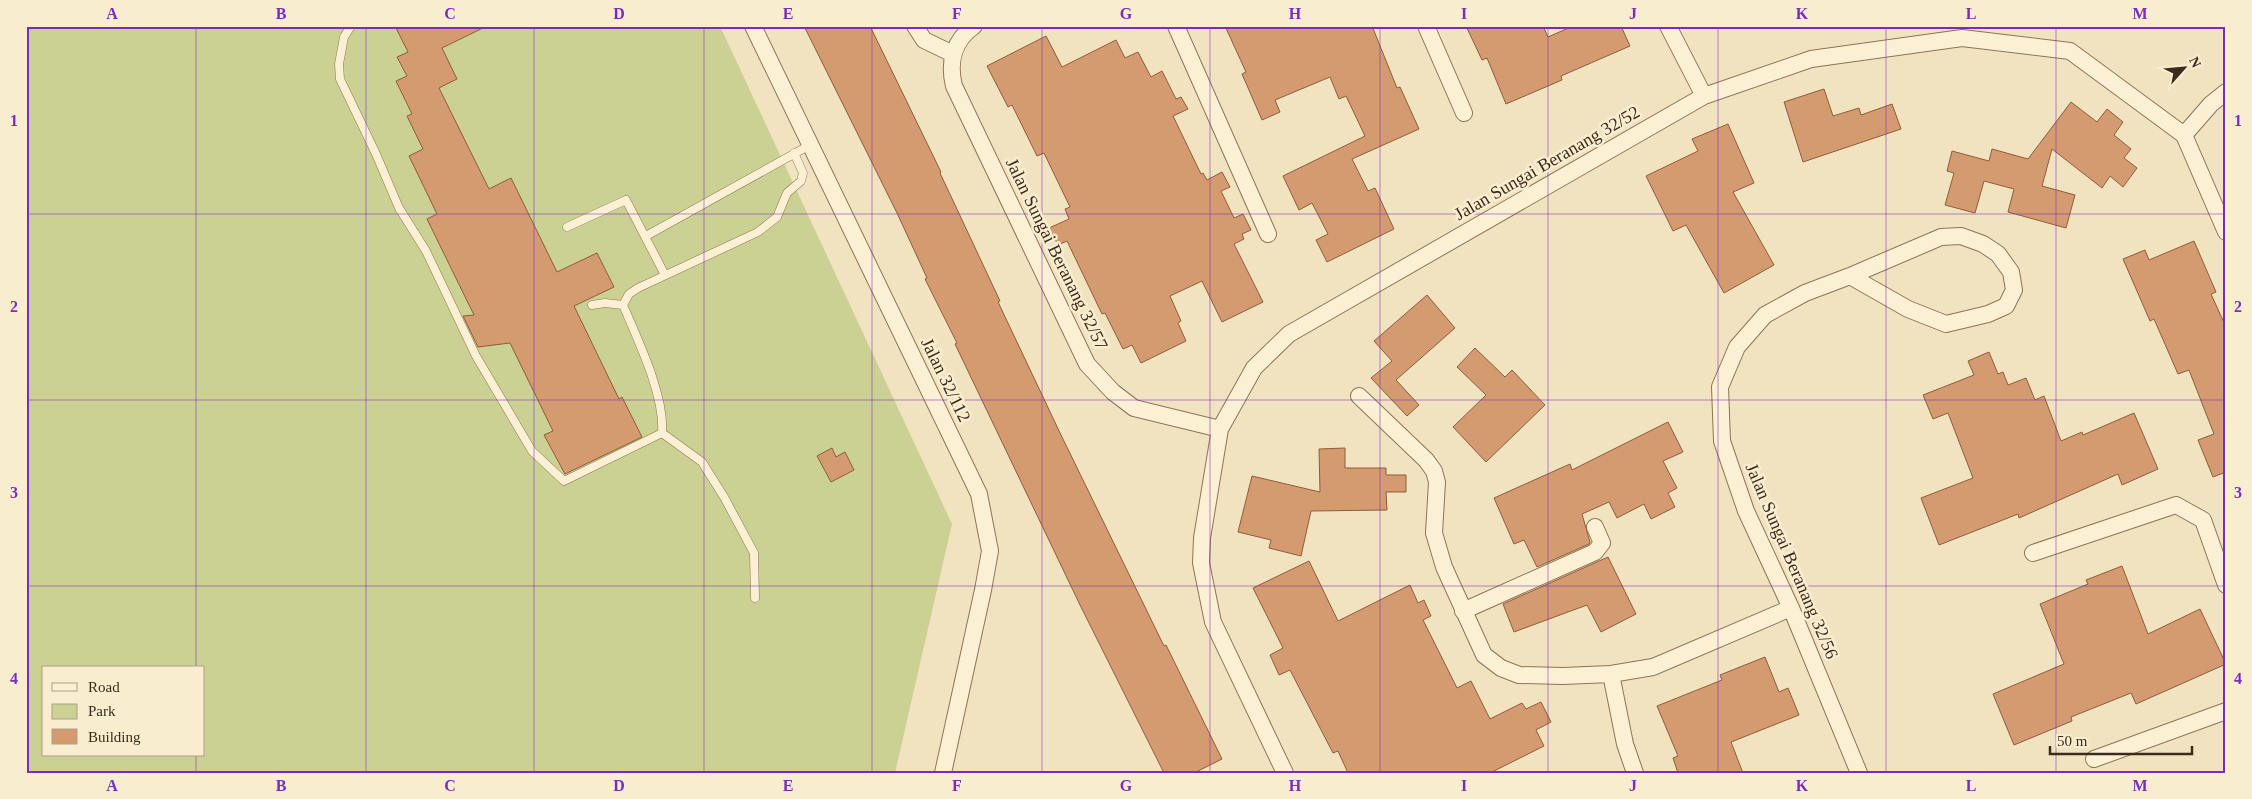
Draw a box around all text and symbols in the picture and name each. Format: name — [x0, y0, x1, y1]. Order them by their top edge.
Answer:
text: A — [106, 5, 118, 22]
text: B — [276, 5, 287, 22]
text: C — [444, 5, 456, 22]
text: D — [613, 5, 625, 22]
text: E — [783, 5, 793, 22]
text: F — [952, 5, 962, 22]
text: G — [1120, 5, 1133, 22]
text: H — [1289, 5, 1302, 22]
text: I — [1461, 5, 1467, 22]
text: J — [1629, 5, 1637, 22]
text: K — [1796, 5, 1809, 22]
text: L — [1966, 5, 1976, 22]
text: M — [2132, 5, 2148, 22]
north arrow — [2160, 42, 2210, 92]
text: N — [2186, 54, 2204, 70]
street label: Jalan Sungai Beranang 32/52 — [1451, 102, 1643, 224]
text: 1 — [10, 112, 18, 129]
text: 1 — [2234, 112, 2242, 129]
street label: Jalan Sungai Beranang 32/57 — [1002, 155, 1112, 353]
text: 2 — [10, 298, 18, 315]
text: 2 — [2234, 298, 2242, 315]
street label: Jalan 32/112 — [917, 335, 975, 425]
street label: Jalan Sungai Beranang 32/56 — [1742, 460, 1842, 662]
text: 3 — [10, 484, 18, 501]
text: 3 — [2234, 484, 2242, 501]
legend — [42, 666, 205, 756]
text: 4 — [10, 670, 18, 687]
text: 4 — [2234, 670, 2242, 687]
text: Road — [88, 679, 120, 695]
text: Park — [88, 703, 116, 719]
scale bar — [2050, 724, 2192, 756]
text: Building — [88, 729, 141, 745]
text: 50 m — [2057, 733, 2088, 749]
text: A — [106, 777, 118, 794]
text: B — [276, 777, 287, 794]
text: C — [444, 777, 456, 794]
text: D — [613, 777, 625, 794]
text: E — [783, 777, 793, 794]
text: F — [952, 777, 962, 794]
text: G — [1120, 777, 1133, 794]
text: H — [1289, 777, 1302, 794]
text: I — [1461, 777, 1467, 794]
text: J — [1629, 777, 1637, 794]
text: K — [1796, 777, 1809, 794]
text: L — [1966, 777, 1976, 794]
text: M — [2132, 777, 2148, 794]

